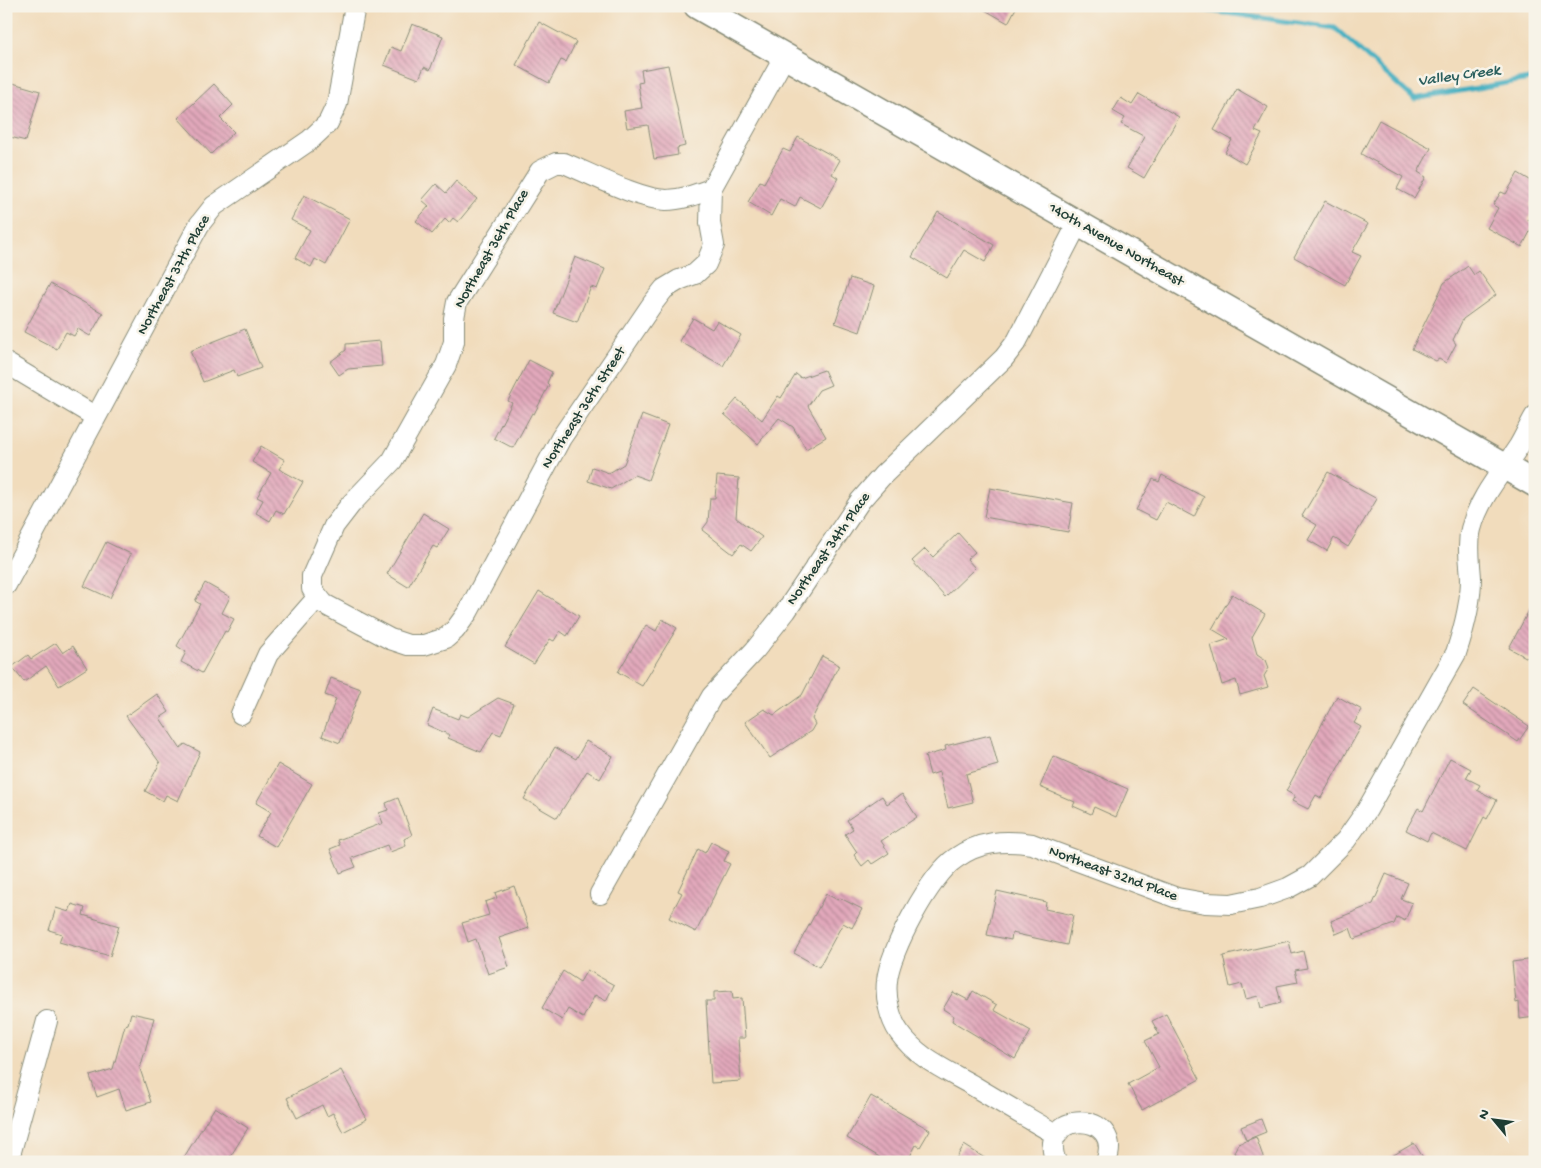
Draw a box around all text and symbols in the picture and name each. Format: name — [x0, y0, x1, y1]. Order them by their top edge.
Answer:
water label: Valley Creek — [1417, 62, 1503, 92]
street label: Northeast 36th Place — [451, 186, 533, 312]
street label: 140th Avenue Northeast — [1044, 198, 1188, 292]
street label: Northeast 37th Place — [134, 212, 215, 338]
street label: Northeast 36th Street — [538, 342, 631, 472]
street label: Northeast 34th Place — [783, 489, 875, 609]
street label: Northeast 32nd Place — [1046, 842, 1180, 906]
north arrow — [1468, 1096, 1518, 1146]
text: N — [1475, 1107, 1494, 1123]

